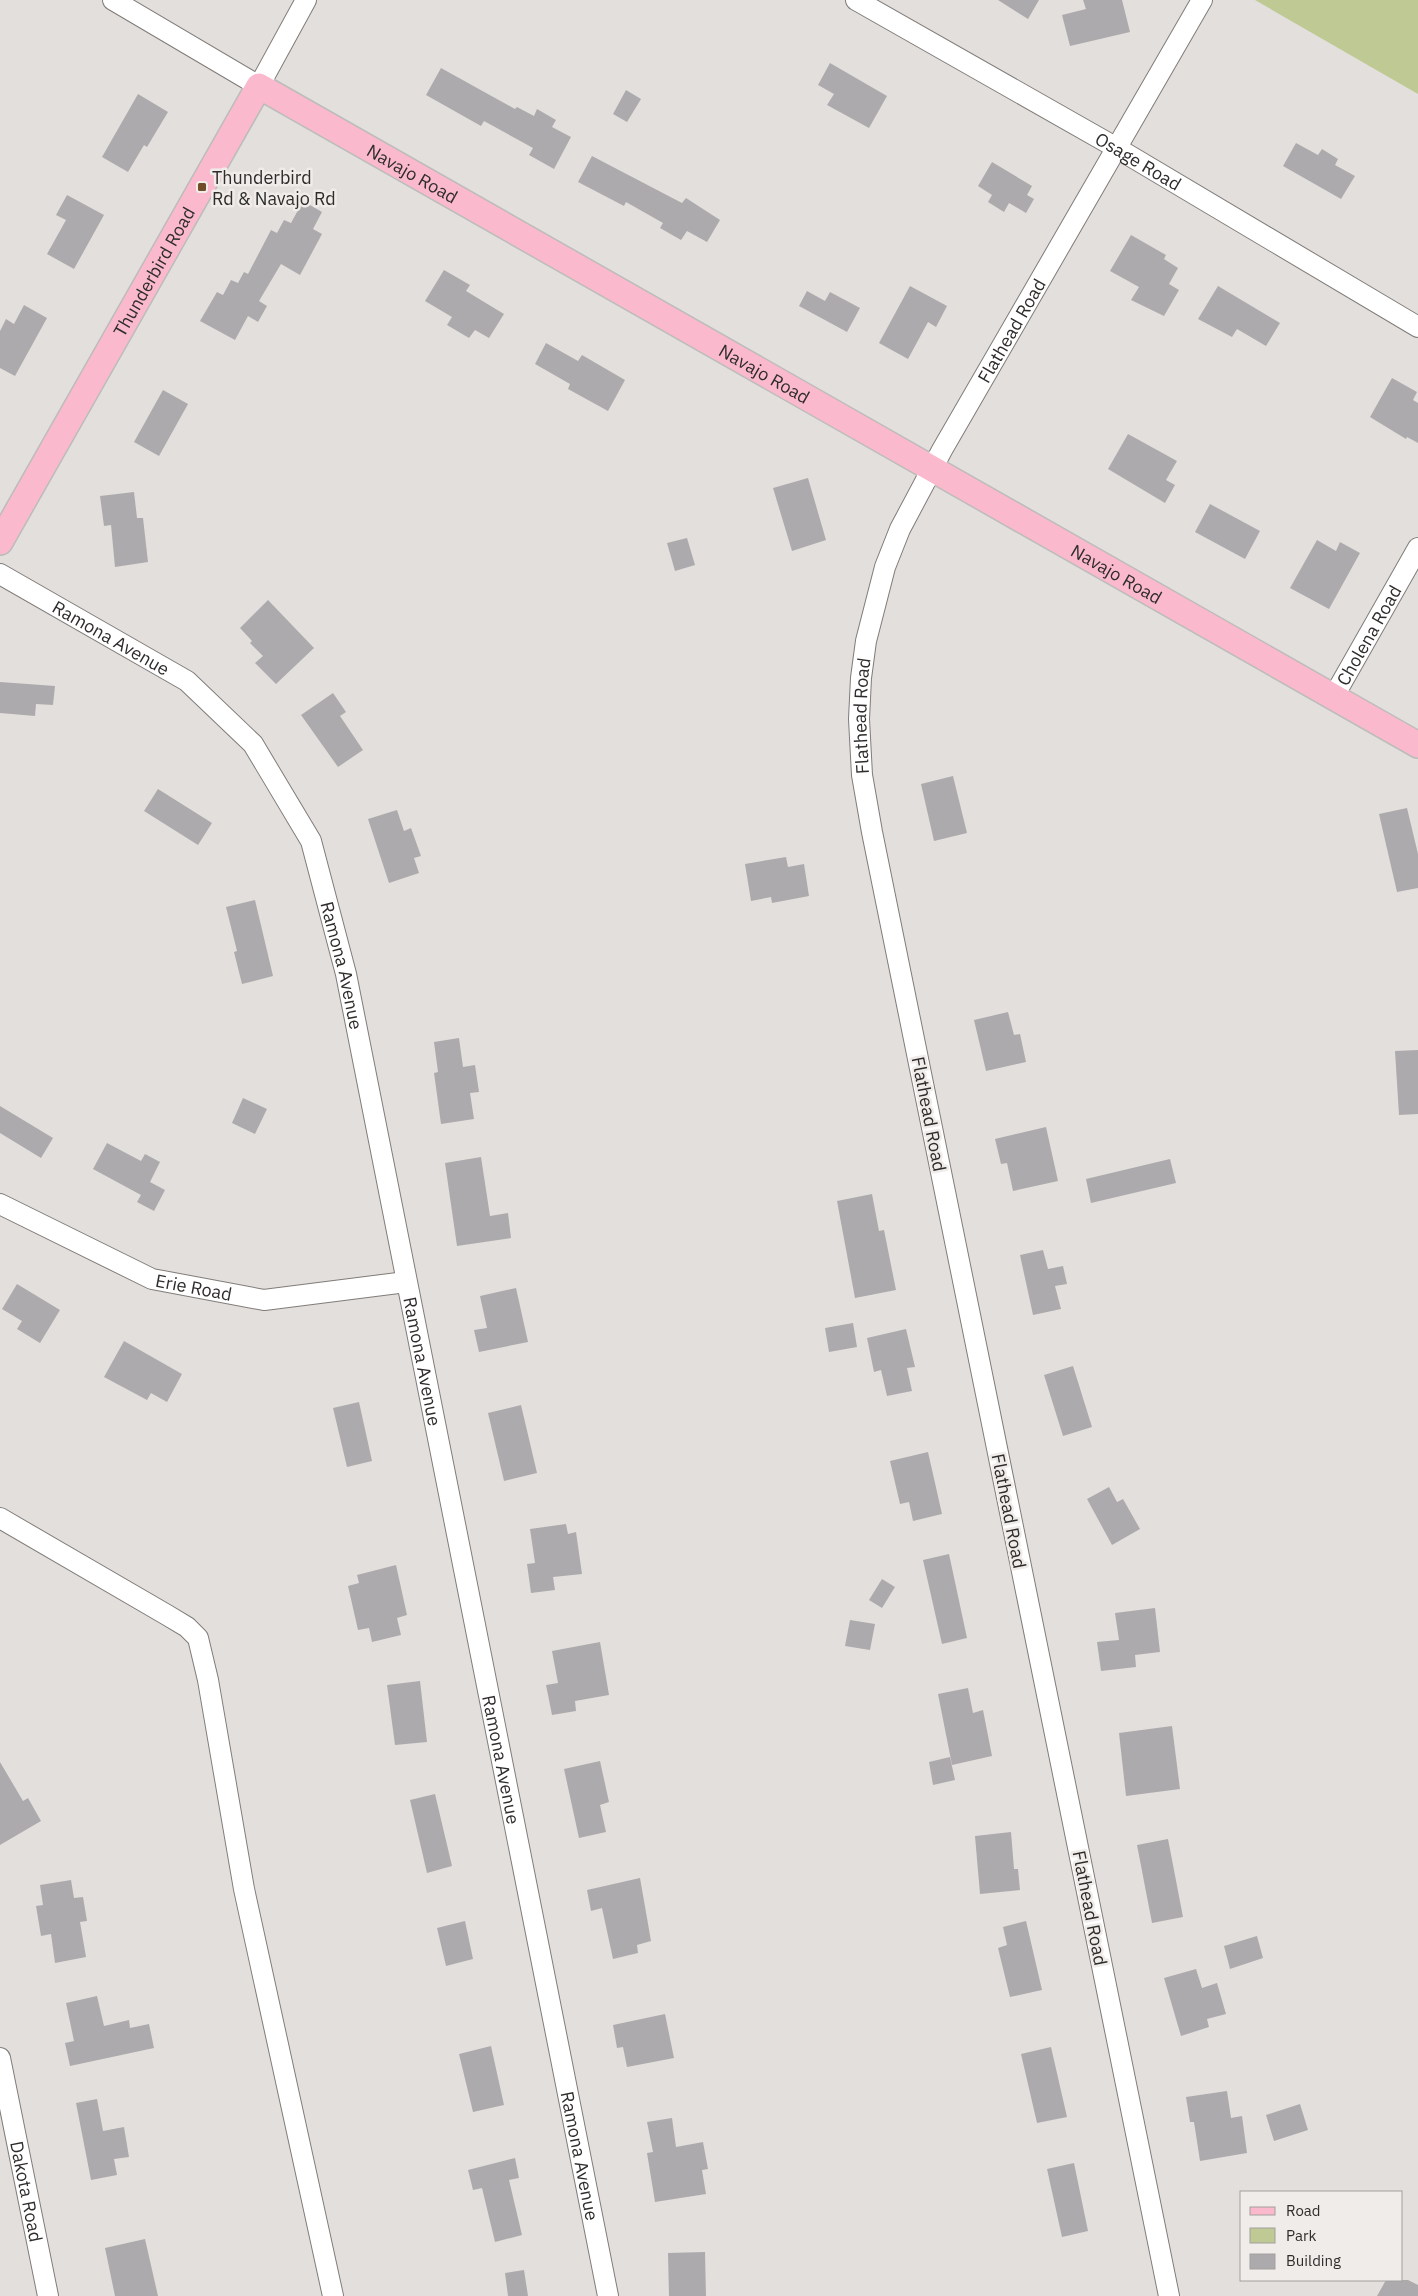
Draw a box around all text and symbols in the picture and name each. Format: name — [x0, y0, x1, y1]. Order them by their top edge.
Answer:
street label: Osage Road — [1091, 127, 1186, 195]
street label: Navajo Road — [363, 138, 462, 208]
place label: Thunderbird Rd & Navajo Rd — [212, 166, 336, 210]
marker: Thunderbird Rd & Navajo Rd — [196, 181, 208, 193]
street label: Thunderbird Road — [108, 203, 200, 341]
street label: Flathead Road — [972, 274, 1050, 387]
street label: Navajo Road — [715, 339, 814, 408]
street label: Navajo Road — [1067, 539, 1166, 609]
street label: Cholena Road — [1331, 581, 1406, 689]
street label: Ramona Avenue — [49, 595, 174, 680]
street label: Flathead Road — [847, 656, 875, 775]
street label: Ramona Avenue — [316, 899, 368, 1032]
street label: Flathead Road — [907, 1055, 951, 1173]
street label: Erie Road — [154, 1268, 234, 1305]
street label: Ramona Avenue — [399, 1295, 447, 1428]
street label: Flathead Road — [987, 1452, 1031, 1570]
street label: Ramona Avenue — [478, 1693, 526, 1826]
street label: Flathead Road — [1068, 1849, 1112, 1967]
street label: Ramona Avenue — [556, 2089, 604, 2222]
street label: Dakota Road — [5, 2139, 48, 2244]
legend — [1240, 2191, 1403, 2281]
text: Road — [1286, 2201, 1321, 2220]
text: Park — [1286, 2226, 1316, 2245]
text: Building — [1286, 2251, 1341, 2270]

